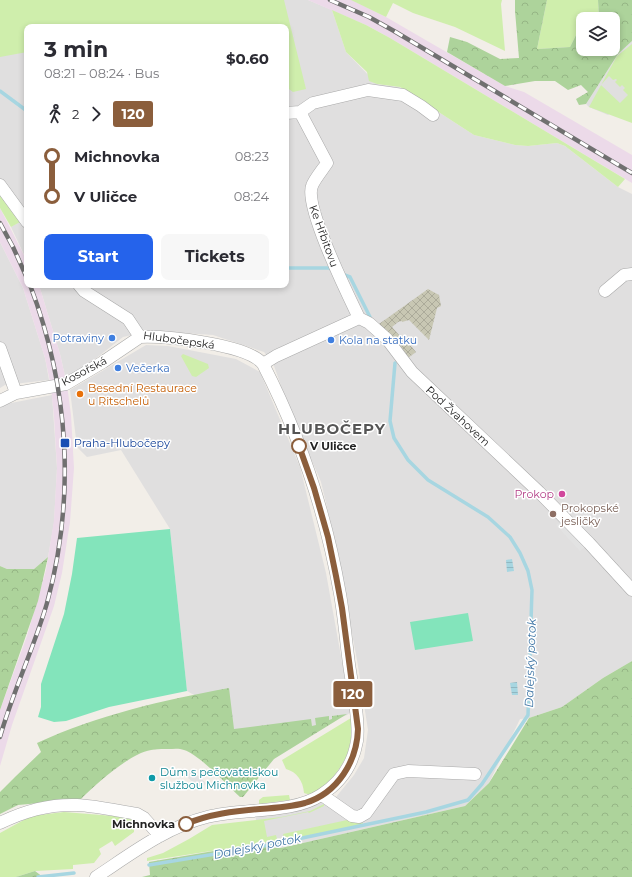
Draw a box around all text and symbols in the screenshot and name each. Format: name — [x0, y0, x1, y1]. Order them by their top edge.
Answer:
map controls — [576, 12, 620, 56]
button: layers — [576, 12, 620, 56]
text: 3 min — [44, 36, 108, 63]
text: $0.60 — [226, 49, 269, 68]
text: 08:21 – 08:24 · Bus — [44, 65, 159, 81]
icon: walk — [44, 103, 66, 125]
icon: forward — [85, 103, 107, 125]
text: 120 — [121, 105, 145, 123]
text: 2 — [72, 106, 79, 122]
text: Michnovka — [74, 147, 160, 166]
text: 08:23 — [235, 148, 269, 164]
text: V Uličce — [74, 187, 137, 206]
text: 08:24 — [234, 188, 269, 204]
street label: Ke Hřbitovu — [306, 203, 342, 269]
button: Start — [44, 234, 153, 280]
button: Tickets — [161, 234, 269, 280]
street label: Hlubočepská — [142, 328, 216, 352]
place label: Potraviny — [52, 331, 104, 345]
marker: Potraviny — [107, 333, 117, 343]
place label: Kola na statku — [339, 333, 417, 347]
marker: Kola na statku — [326, 335, 336, 345]
street label: Kosořská — [59, 353, 109, 389]
place label: Večerka — [126, 361, 170, 375]
marker: Večerka — [113, 363, 123, 373]
place label: Besední Restaurace u Ritschelů — [88, 381, 197, 408]
street label: Pod Žvahovem — [423, 383, 493, 449]
marker: Besední Restaurace u Ritschelů — [75, 389, 85, 399]
district label: HLUBOČEPY — [278, 419, 386, 438]
place label: Praha-Hlubočepy — [74, 436, 170, 450]
marker: Praha-Hlubočepy — [59, 437, 71, 449]
marker: V Uličce — [291, 438, 307, 454]
place label: V Uličce — [309, 439, 356, 453]
place label: Prokop — [514, 487, 554, 501]
marker: Prokop — [557, 489, 567, 499]
place label: Prokopské jesličky — [560, 501, 619, 528]
marker: Prokopské jesličky — [548, 509, 558, 519]
water label: Dalejský potok — [521, 617, 539, 708]
line badge: 120 — [330, 681, 376, 707]
text: 120 — [341, 685, 365, 703]
place label: Dům s pečovatelskou službou Michnovka — [160, 765, 278, 792]
marker: Dům s pečovatelskou službou Michnovka — [147, 773, 157, 783]
marker: Michnovka — [178, 816, 194, 832]
place label: Michnovka — [112, 817, 175, 831]
water label: Dalejský potok — [212, 830, 303, 862]

